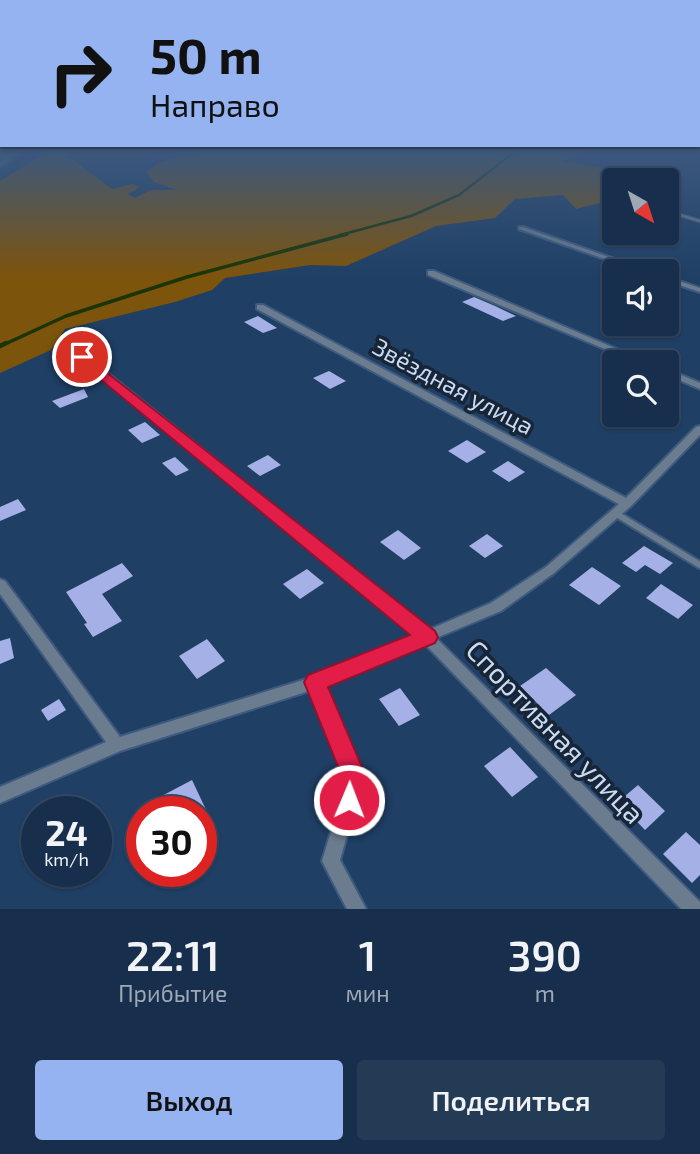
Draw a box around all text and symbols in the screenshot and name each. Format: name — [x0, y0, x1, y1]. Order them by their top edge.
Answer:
text: 50 m — [150, 25, 262, 84]
icon: right — [35, 28, 126, 119]
text: Направо — [150, 85, 280, 123]
north arrow — [602, 168, 679, 245]
map controls — [602, 168, 679, 427]
button: sound — [602, 259, 679, 336]
pin — [52, 327, 112, 387]
street label: Звёздная улица — [368, 331, 539, 441]
icon: arrive — [63, 338, 101, 376]
button: search — [602, 350, 679, 427]
street label: Спортивная улица — [460, 633, 652, 830]
position arrow — [312, 763, 386, 837]
speed limit sign: 30 — [126, 796, 217, 887]
text: 24 — [45, 811, 88, 853]
text: km/h — [44, 848, 89, 870]
text: 22:11 — [126, 929, 220, 979]
text: 1 — [359, 929, 376, 979]
text: 390 — [508, 929, 582, 979]
text: Прибытие — [118, 979, 227, 1007]
text: мин — [346, 979, 390, 1007]
text: m — [535, 979, 555, 1007]
button: Выход — [35, 1060, 343, 1140]
button: Поделиться — [357, 1060, 665, 1140]

